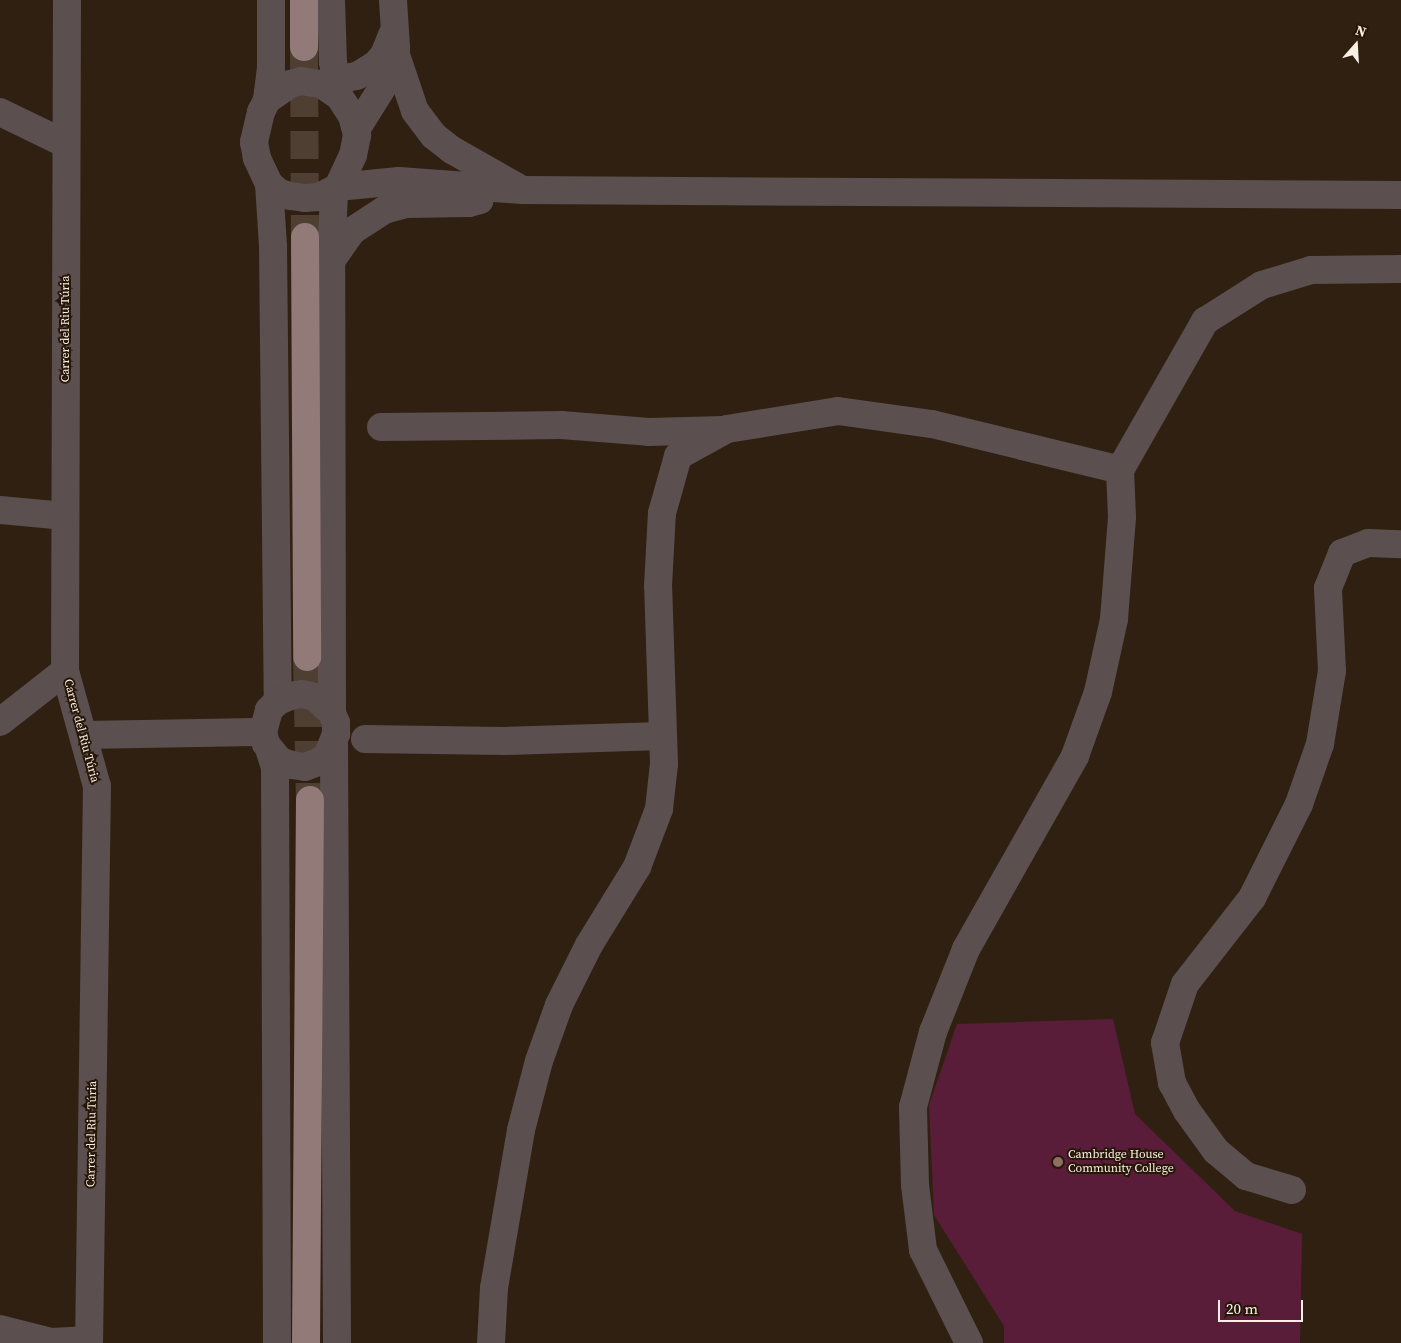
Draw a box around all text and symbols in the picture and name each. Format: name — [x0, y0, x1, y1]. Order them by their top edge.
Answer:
north arrow — [1331, 20, 1381, 70]
text: N — [1353, 20, 1369, 42]
street label: Carrer del Riu Túria — [59, 276, 73, 382]
street label: Carrer del Riu Túria — [60, 678, 102, 784]
street label: Carrer del Riu Túria — [84, 1081, 100, 1187]
place label: Cambridge House Community College — [1068, 1148, 1174, 1176]
marker: Cambridge House Community College — [1052, 1156, 1064, 1168]
scale bar — [1221, 1290, 1306, 1322]
text: 20 m — [1226, 1298, 1258, 1319]

